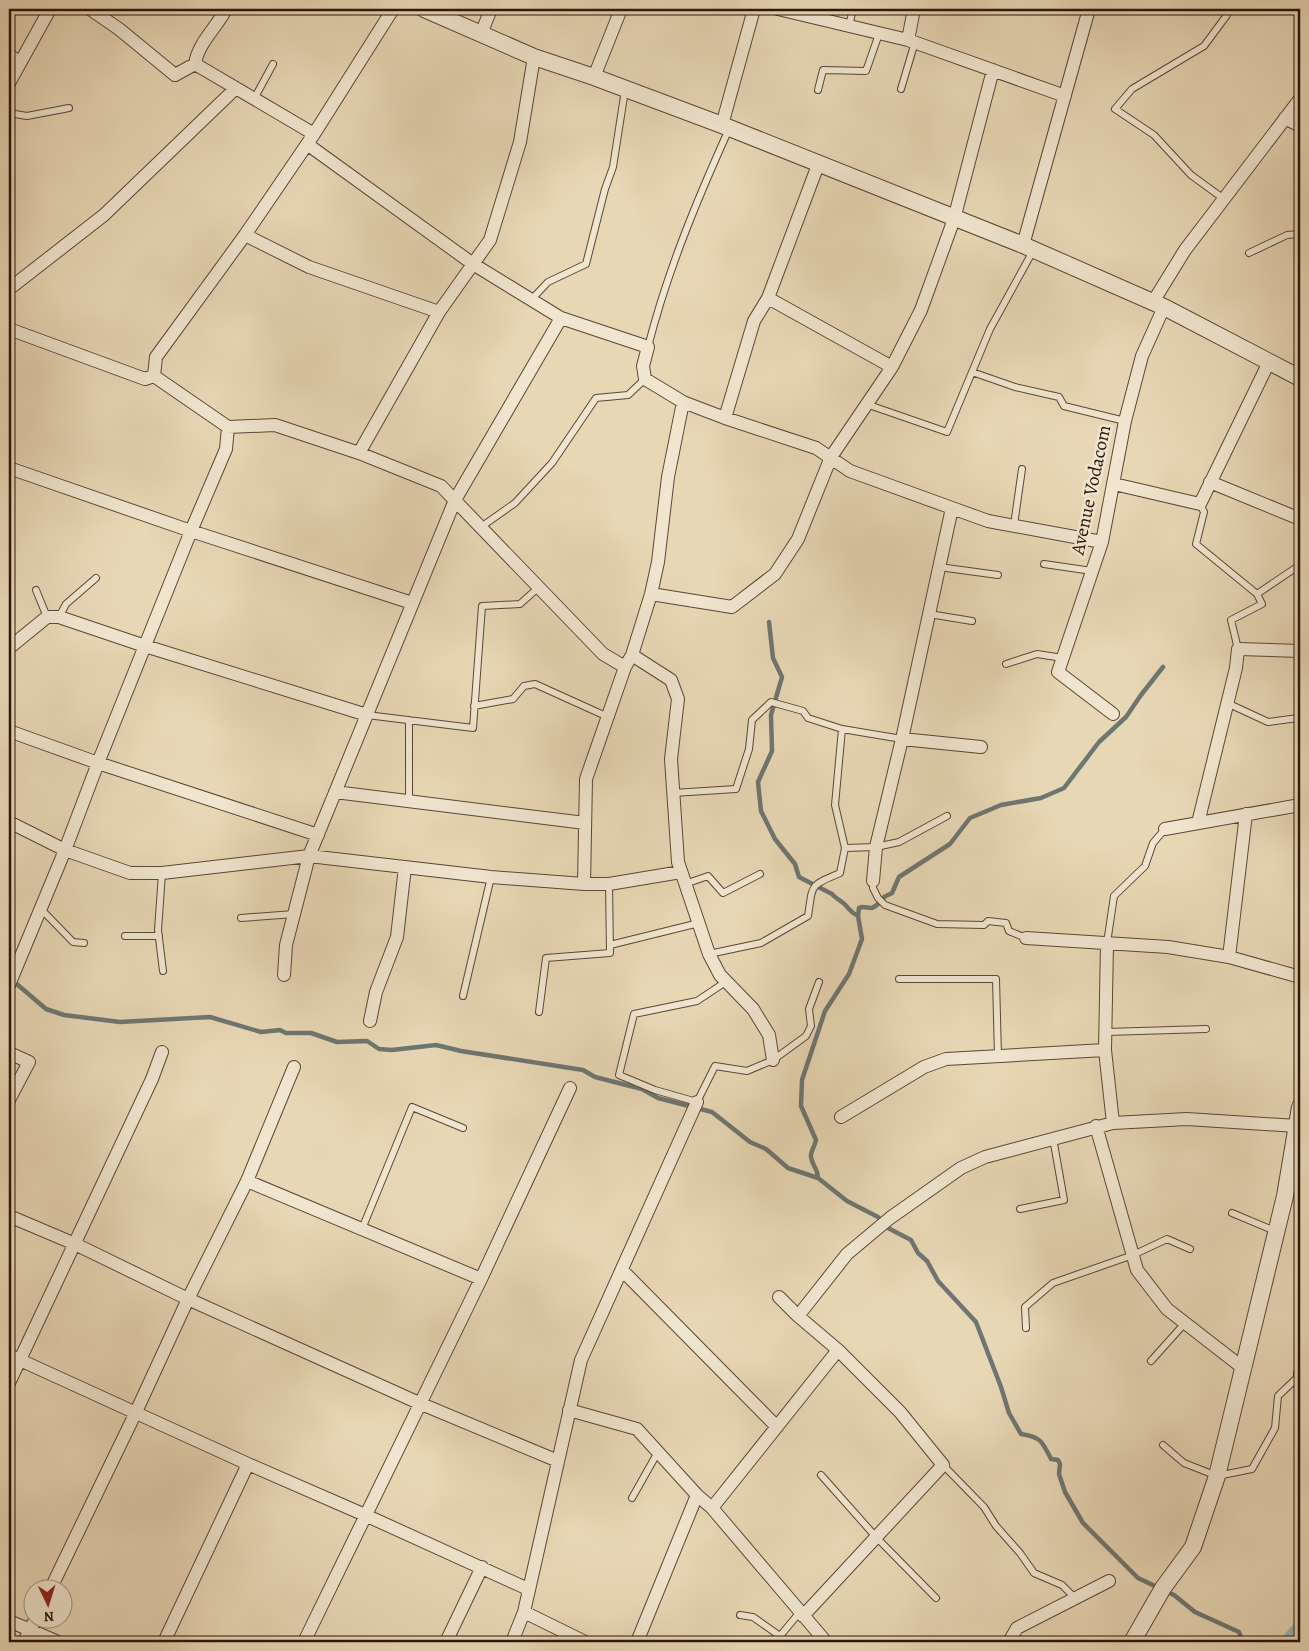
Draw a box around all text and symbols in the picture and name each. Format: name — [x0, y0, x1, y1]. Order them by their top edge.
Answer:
street label: Avenue Vodacom — [1064, 423, 1117, 558]
north arrow — [22, 1578, 72, 1628]
text: N — [43, 1607, 55, 1626]

